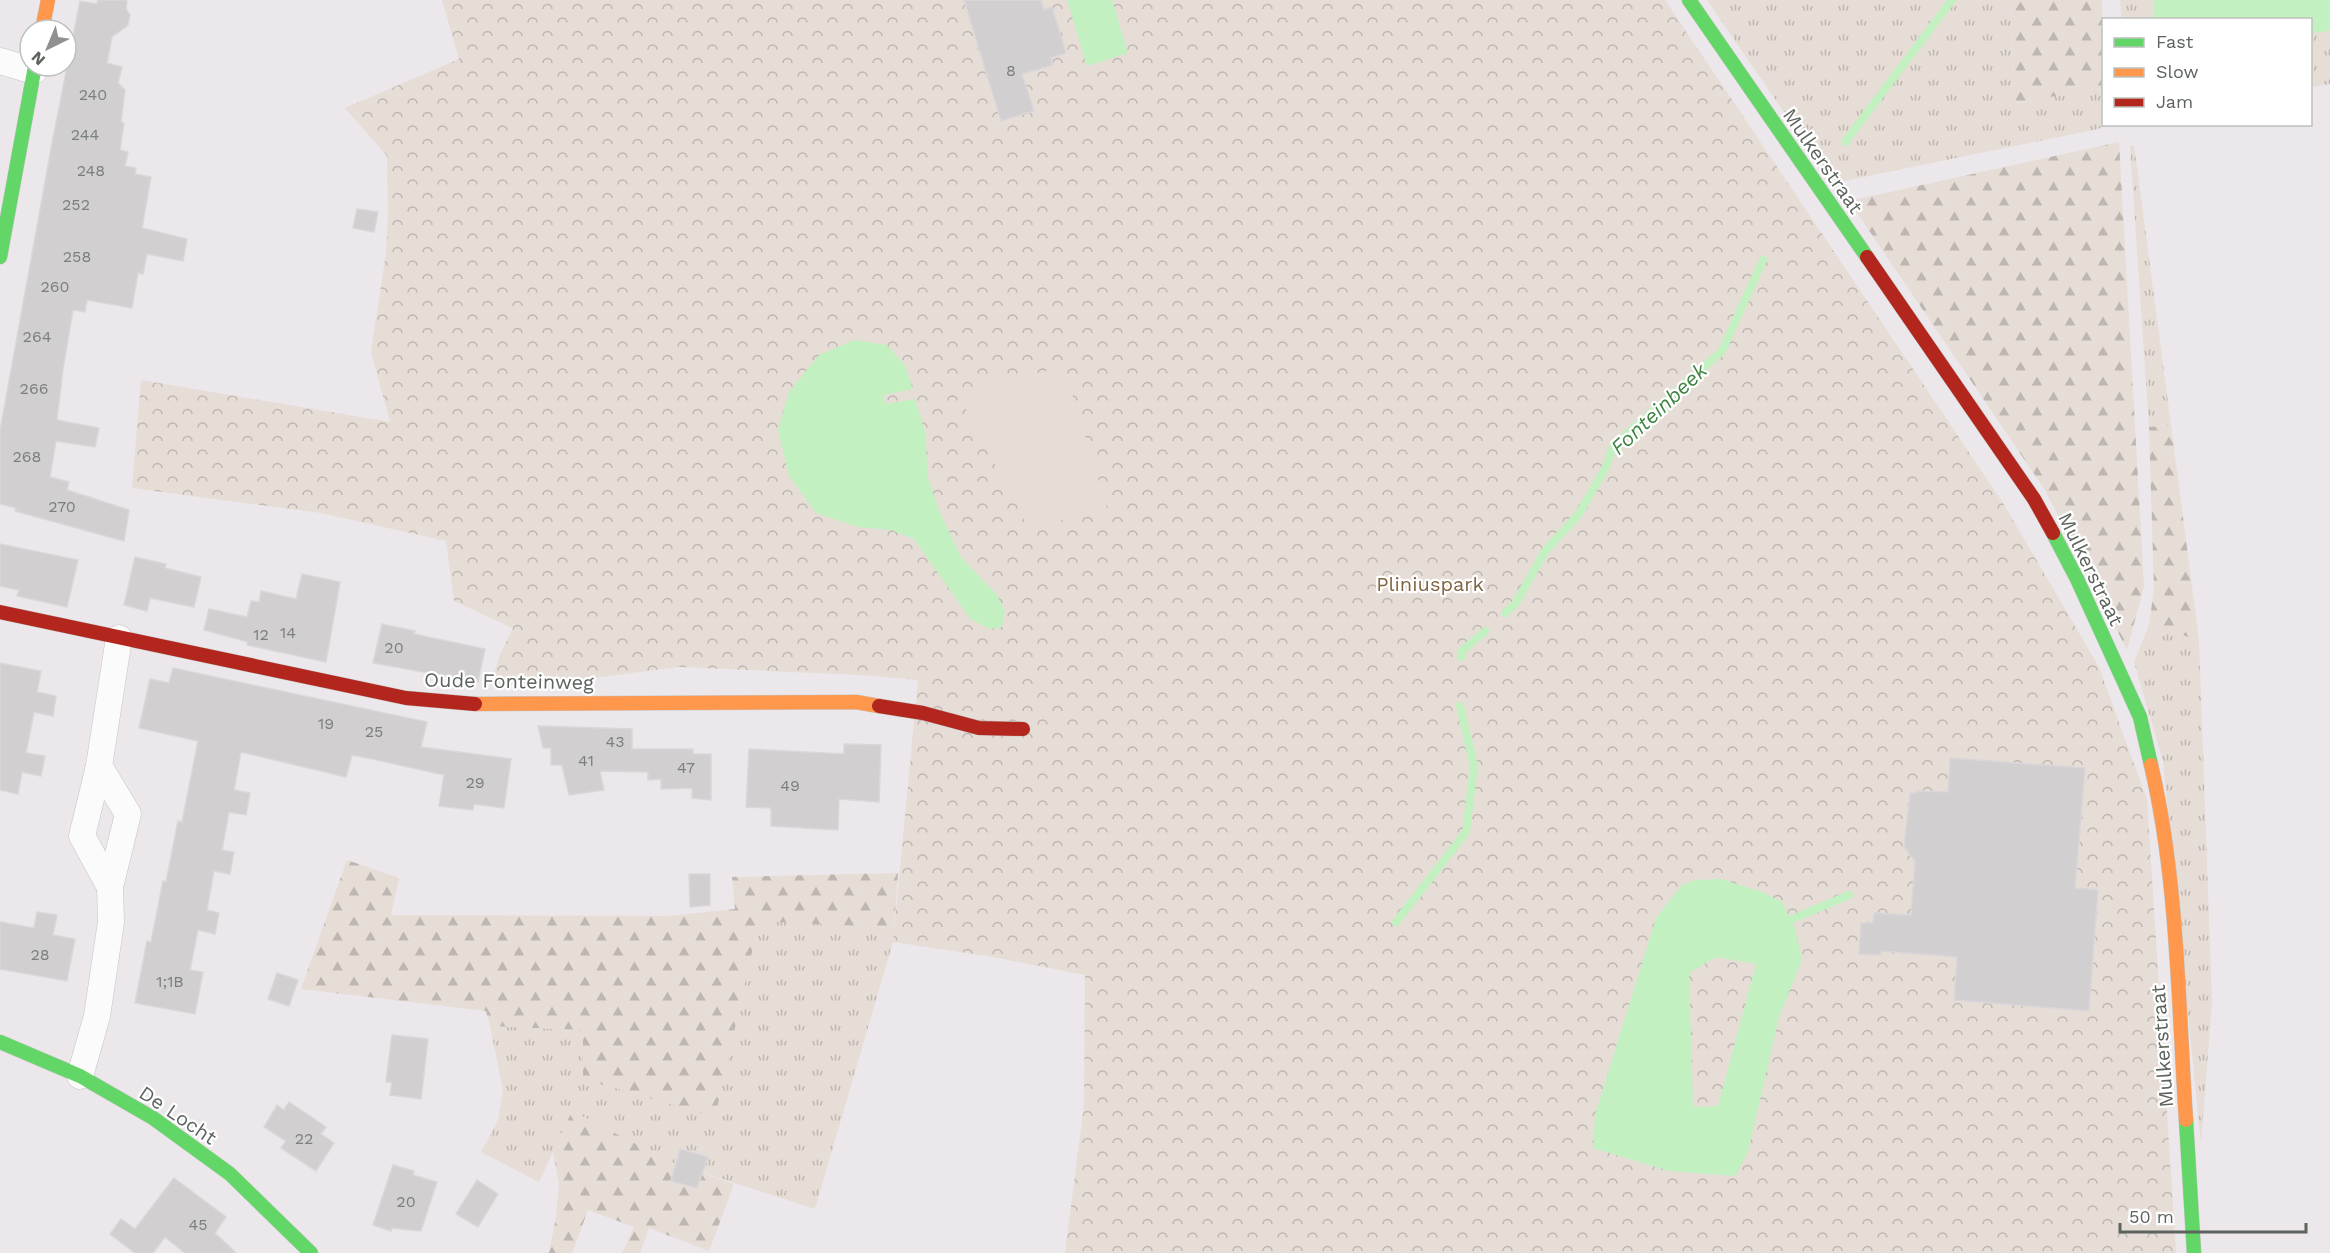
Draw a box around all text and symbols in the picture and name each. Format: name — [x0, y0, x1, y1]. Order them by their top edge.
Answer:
north arrow — [18, 18, 78, 78]
legend — [2102, 18, 2312, 126]
text: Fast — [2156, 31, 2194, 52]
text: N — [27, 48, 49, 70]
house number: 8 — [1006, 61, 1016, 80]
text: Slow — [2156, 61, 2199, 82]
house number: 240 — [79, 85, 107, 104]
text: Jam — [2156, 91, 2193, 112]
street label: Mulkerstraat — [1778, 104, 1868, 219]
house number: 244 — [71, 125, 99, 144]
house number: 248 — [77, 161, 105, 180]
house number: 252 — [62, 195, 90, 214]
house number: 258 — [63, 247, 91, 266]
house number: 260 — [40, 277, 70, 296]
house number: 264 — [23, 327, 52, 346]
water label: Fonteinbeek — [1605, 357, 1713, 460]
house number: 266 — [20, 379, 48, 398]
house number: 268 — [13, 447, 41, 466]
house number: 270 — [48, 497, 76, 516]
street label: Mulkerstraat — [2053, 508, 2129, 630]
park label: Pliniuspark — [1376, 572, 1484, 596]
house number: 14 — [280, 623, 296, 642]
house number: 12 — [253, 625, 269, 644]
house number: 20 — [384, 638, 404, 657]
street label: Oude Fonteinweg — [424, 668, 594, 694]
house number: 19 — [318, 714, 334, 733]
house number: 25 — [365, 722, 383, 741]
house number: 43 — [605, 732, 625, 751]
house number: 41 — [578, 751, 594, 770]
house number: 47 — [677, 758, 695, 777]
house number: 29 — [465, 773, 485, 792]
house number: 49 — [780, 776, 800, 795]
house number: 28 — [30, 945, 50, 964]
house number: 1;1B — [156, 972, 184, 991]
street label: Mulkerstraat — [2146, 983, 2178, 1108]
street label: De Locht — [135, 1080, 222, 1150]
house number: 22 — [295, 1129, 313, 1148]
house number: 20 — [396, 1192, 416, 1211]
scale bar — [2120, 1196, 2306, 1234]
text: 50 m — [2129, 1206, 2174, 1227]
house number: 45 — [188, 1215, 208, 1234]

